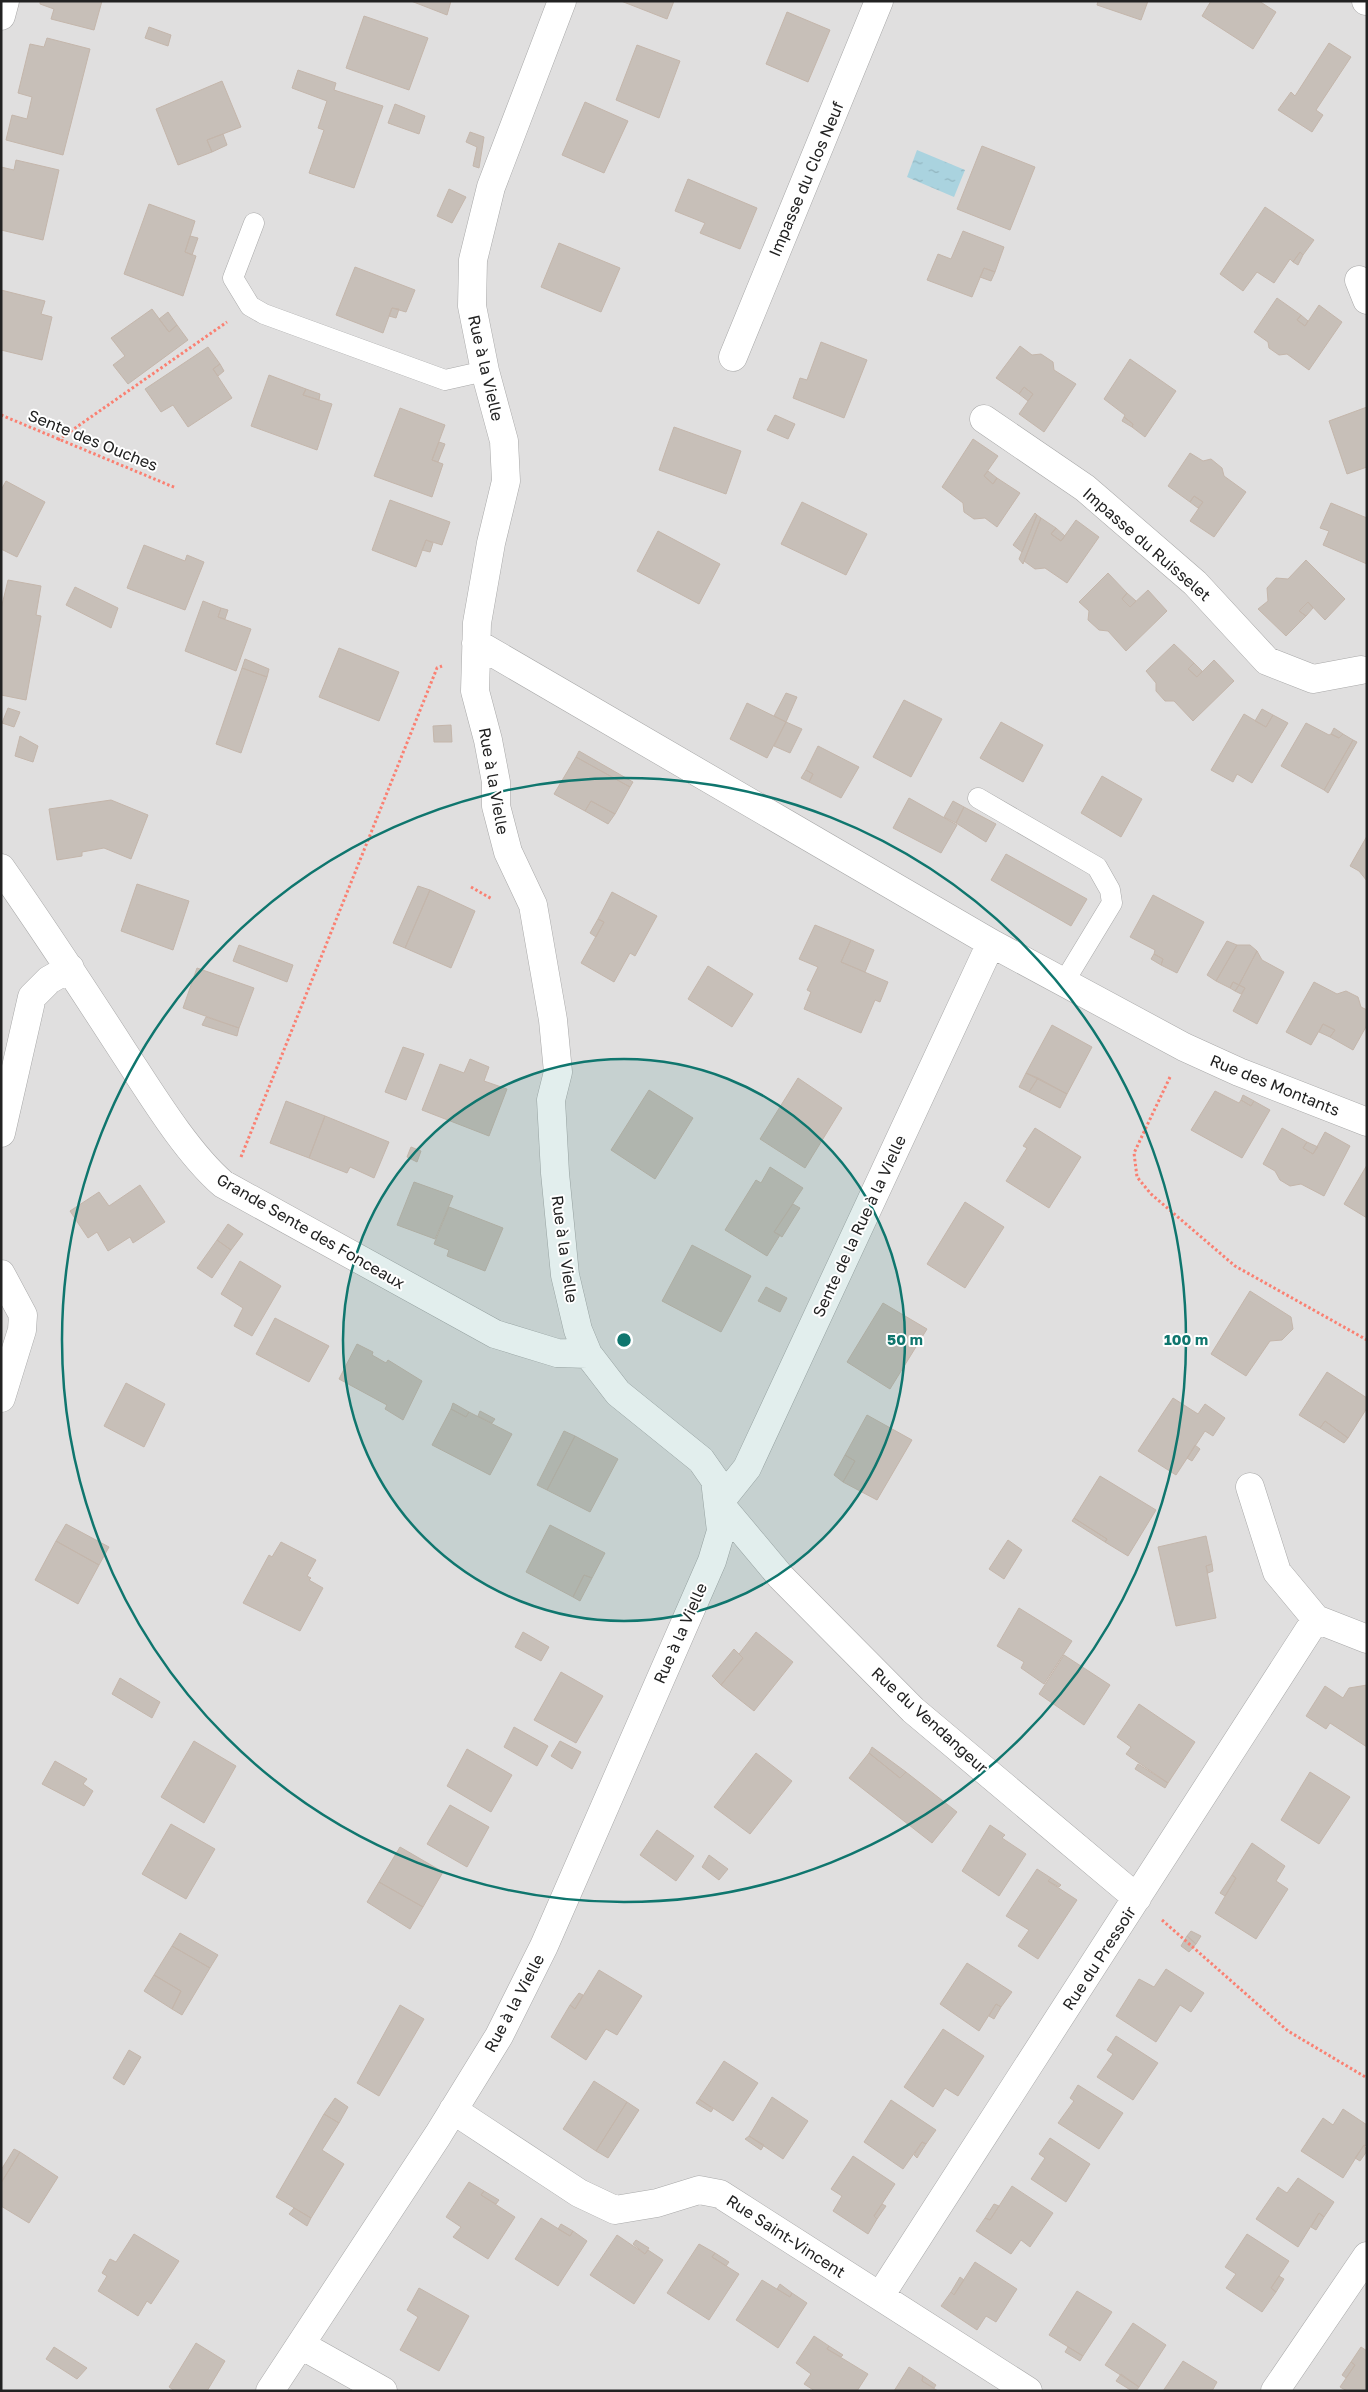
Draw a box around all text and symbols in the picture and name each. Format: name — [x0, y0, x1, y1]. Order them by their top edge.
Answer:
street label: Impasse du Clos Neuf — [764, 98, 848, 260]
street label: Rue à la Vielle — [464, 313, 508, 423]
street label: Sente des Ouches — [25, 405, 161, 475]
street label: Impasse du Ruisselet — [1079, 483, 1215, 605]
street label: Rue à la Vielle — [475, 726, 513, 836]
street label: Rue des Montants — [1207, 1050, 1343, 1120]
street label: Sente de la Rue à la Vielle — [808, 1132, 910, 1320]
street label: Grande Sente des Fonceaux — [213, 1169, 409, 1293]
street label: Rue à la Vielle — [548, 1194, 582, 1304]
text: 50 m — [887, 1330, 923, 1348]
text: 100 m — [1164, 1330, 1208, 1348]
centre of rings — [615, 1331, 633, 1349]
street label: Rue à la Vielle — [649, 1579, 711, 1687]
street label: Rue du Vendangeur — [868, 1662, 992, 1778]
street label: Rue du Pressoir — [1058, 1902, 1140, 2014]
street label: Rue à la Vielle — [480, 1950, 548, 2056]
street label: Rue Saint-Vincent — [723, 2190, 849, 2282]

